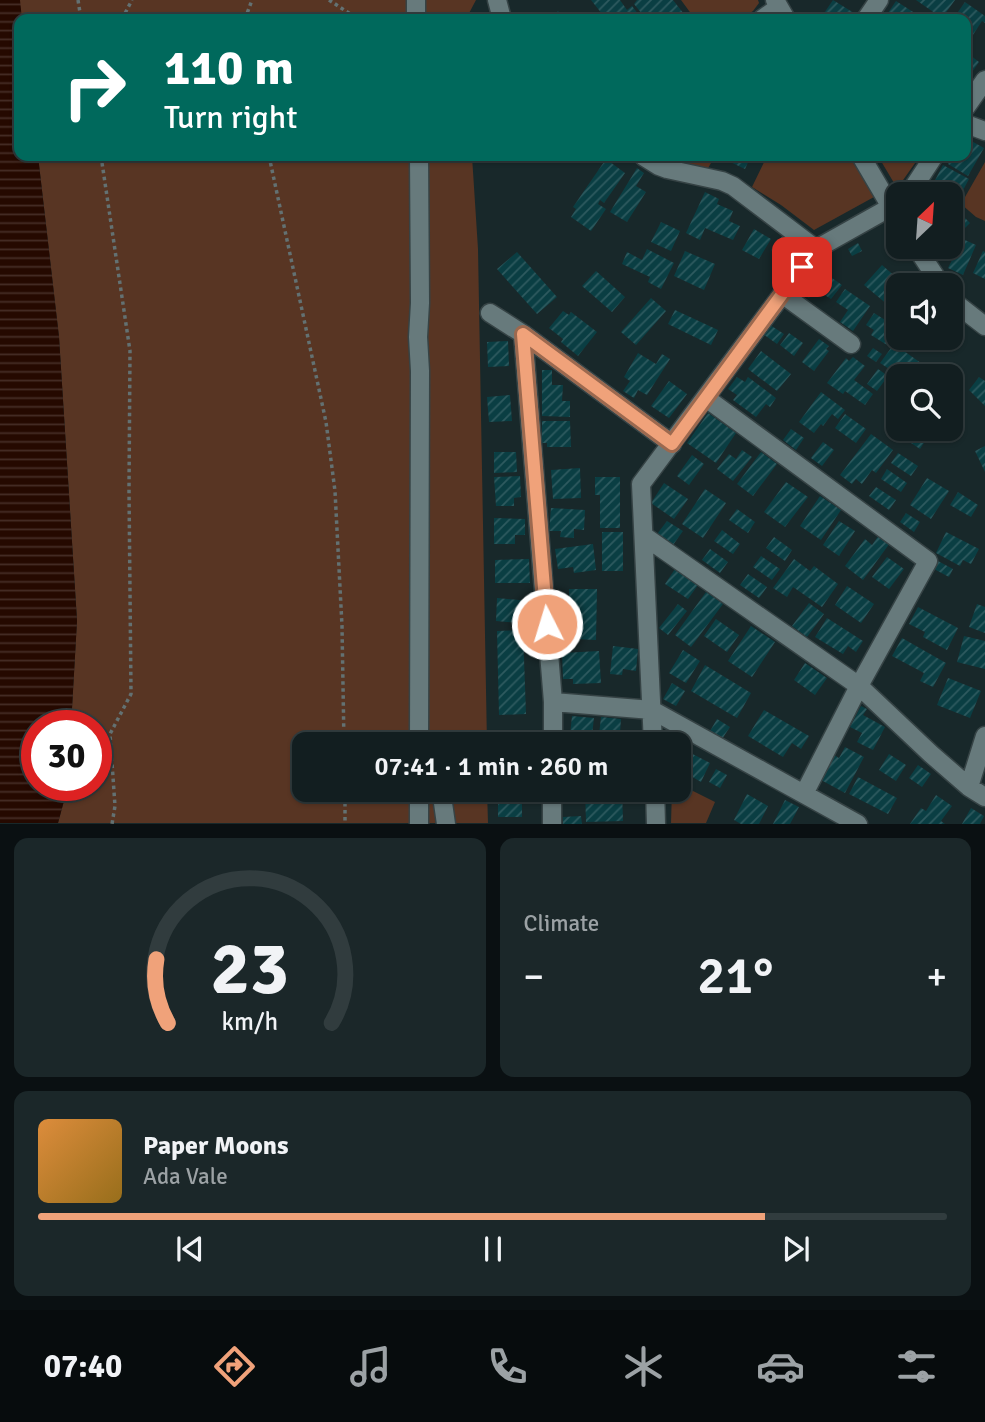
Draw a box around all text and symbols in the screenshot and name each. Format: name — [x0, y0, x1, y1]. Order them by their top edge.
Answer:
text: 110 m — [164, 38, 294, 98]
icon: right — [49, 42, 140, 133]
text: Turn right — [164, 98, 297, 137]
north arrow — [886, 182, 962, 259]
map controls — [886, 182, 963, 441]
pin — [772, 237, 832, 297]
icon: arrive — [783, 248, 821, 286]
button: sound — [886, 273, 963, 350]
button: search — [886, 364, 963, 441]
position arrow — [510, 587, 584, 661]
speed limit sign: 30 — [21, 710, 112, 801]
text: 07:41 · 1 min · 260 m — [375, 751, 608, 783]
text: Climate — [524, 909, 599, 938]
text: 23 — [210, 926, 289, 1015]
text: 21° — [697, 944, 773, 1008]
text: − — [524, 953, 544, 1000]
text: + — [926, 953, 947, 1000]
text: km/h — [221, 1006, 278, 1037]
text: Paper Moons — [143, 1130, 289, 1162]
text: Ada Vale — [143, 1162, 228, 1191]
icon: previous — [171, 1230, 209, 1268]
icon: pause — [474, 1230, 512, 1268]
icon: next — [777, 1230, 815, 1268]
icon: directions — [210, 1342, 259, 1391]
icon: music — [346, 1342, 395, 1391]
icon: phone — [483, 1342, 532, 1391]
icon: climate — [619, 1342, 668, 1391]
icon: car — [756, 1342, 805, 1391]
icon: filters — [892, 1342, 941, 1391]
text: 07:40 — [44, 1347, 122, 1386]

